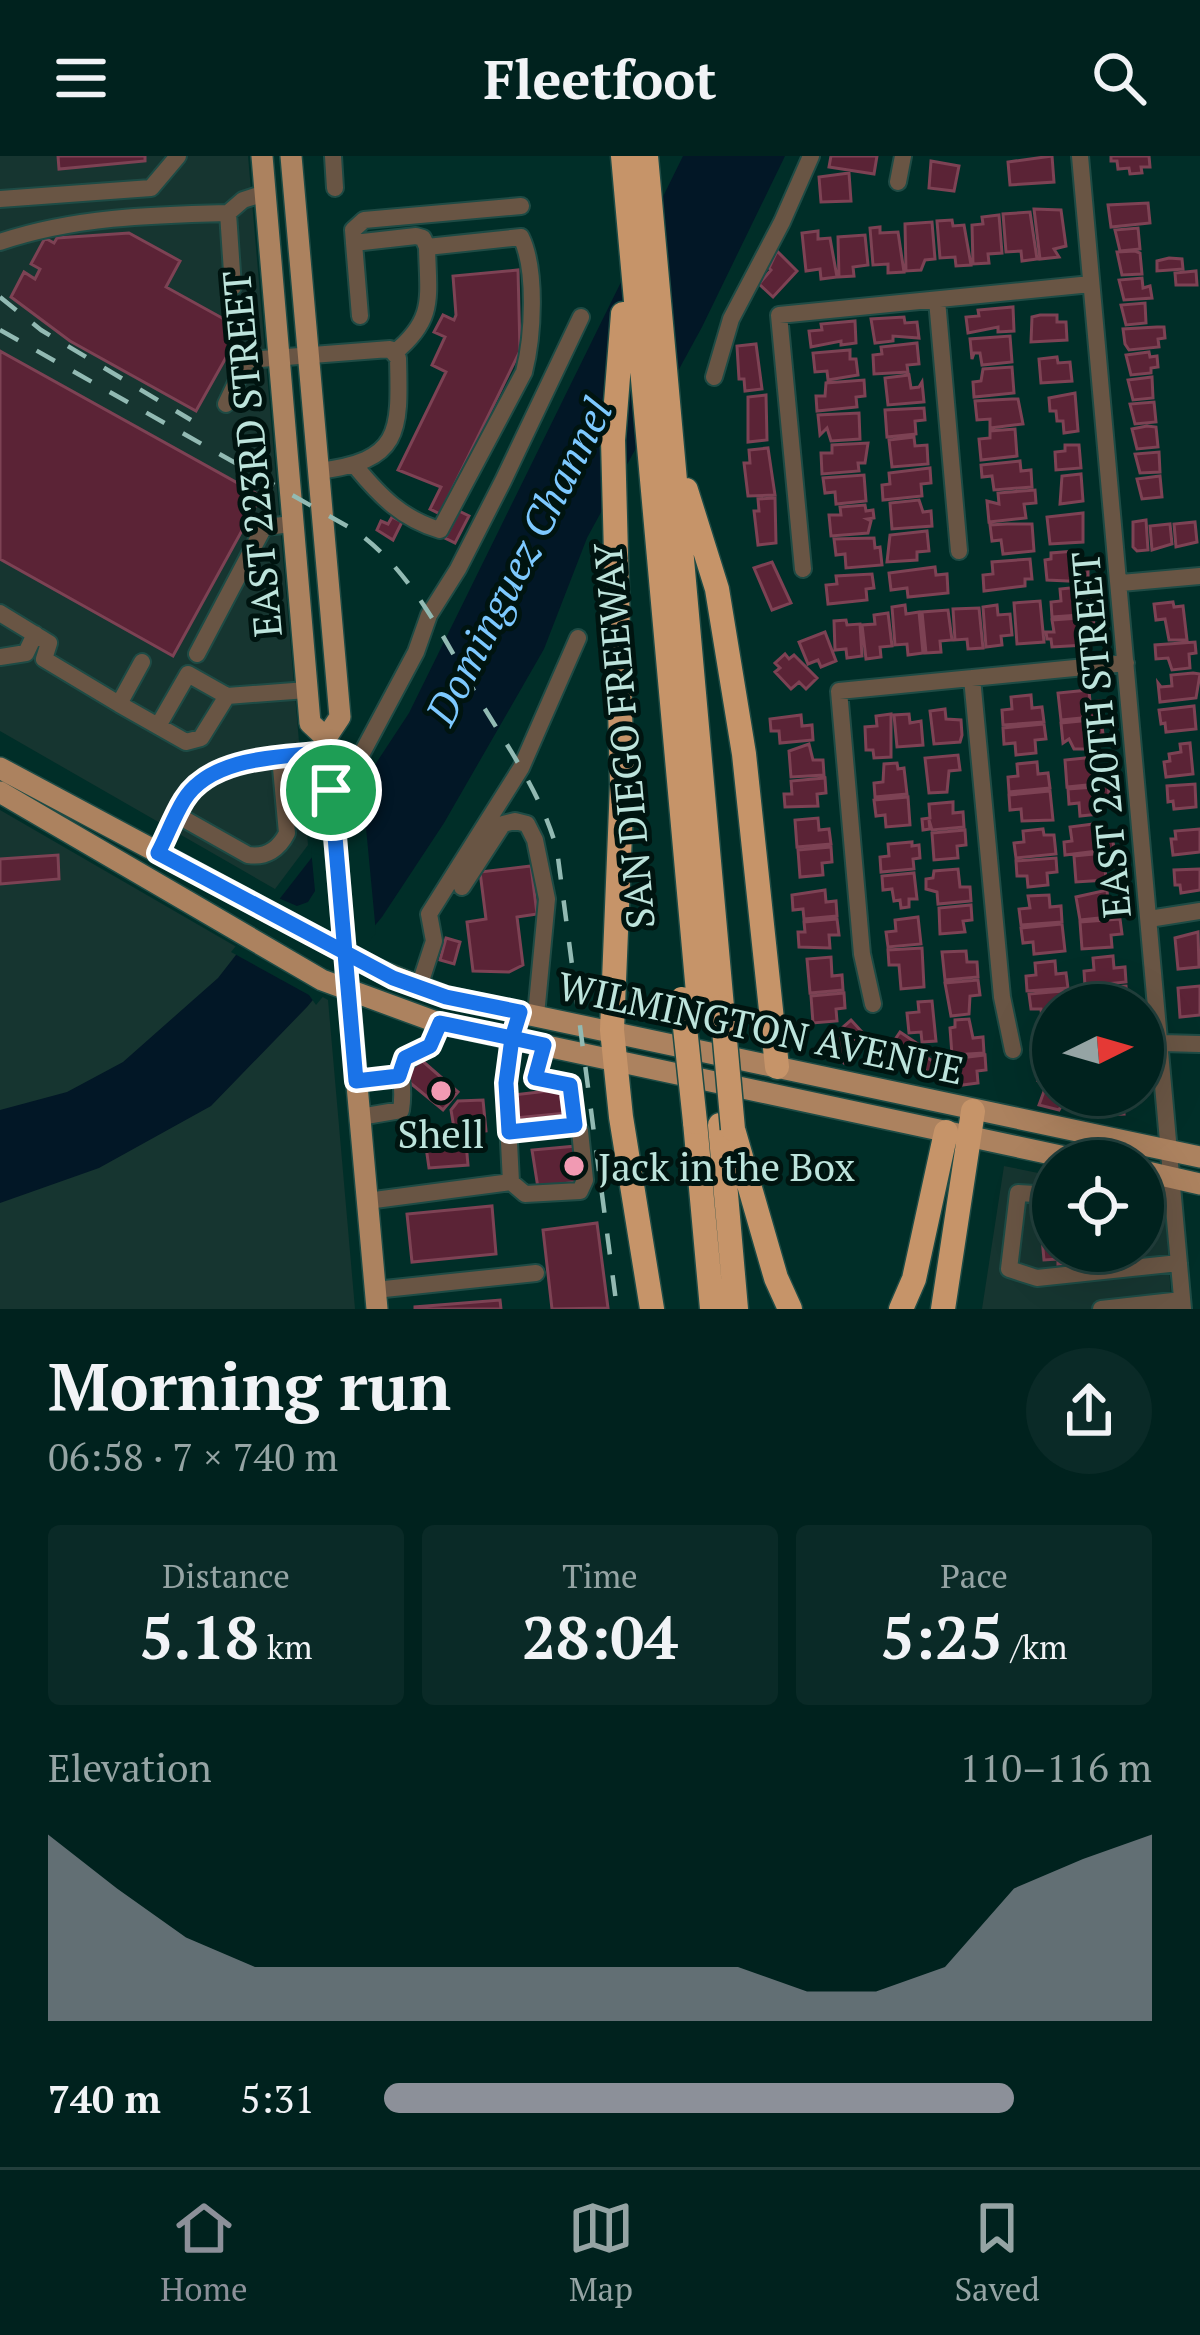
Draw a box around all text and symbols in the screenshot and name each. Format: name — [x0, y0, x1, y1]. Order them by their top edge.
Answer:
text: Fleetfoot — [483, 43, 717, 114]
icon: menu — [48, 45, 114, 111]
icon: search — [1086, 45, 1152, 111]
street label: EAST 223RD STREET — [209, 269, 293, 639]
water label: Dominguez Channel — [411, 388, 625, 735]
street label: SAN DIEGO FREEWAY — [580, 540, 666, 931]
street label: EAST 220TH STREET — [1058, 550, 1142, 920]
pin — [280, 739, 382, 841]
icon: arrive — [298, 757, 364, 823]
street label: WILMINGTON AVENUE — [553, 959, 969, 1095]
north arrow — [1032, 984, 1164, 1116]
map controls — [1032, 984, 1164, 1272]
marker: Shell — [428, 1078, 454, 1104]
place label: Shell — [398, 1107, 484, 1159]
place label: Jack in the Box — [598, 1140, 855, 1192]
button: locate — [1032, 1140, 1164, 1272]
marker: Jack in the Box — [561, 1153, 587, 1179]
text: Morning run — [48, 1341, 451, 1429]
button: share — [1026, 1348, 1152, 1474]
text: 06:58 · 7 × 740 m — [48, 1430, 338, 1482]
text: Distance — [162, 1554, 290, 1597]
text: Time — [562, 1554, 638, 1597]
text: Pace — [940, 1554, 1008, 1597]
text: 5.18 — [140, 1597, 259, 1676]
text: 28:04 — [522, 1597, 678, 1676]
text: 5:25 — [880, 1597, 1003, 1676]
text: km — [259, 1625, 313, 1668]
text: /km — [1003, 1625, 1068, 1668]
text: Elevation — [48, 1741, 212, 1793]
text: 110–116 m — [960, 1741, 1152, 1793]
text: 740 m — [48, 2072, 161, 2124]
text: 5:31 — [240, 2072, 315, 2124]
tab: Home — [160, 2195, 248, 2310]
tab: Map — [568, 2195, 634, 2310]
tab: Saved — [954, 2195, 1040, 2310]

